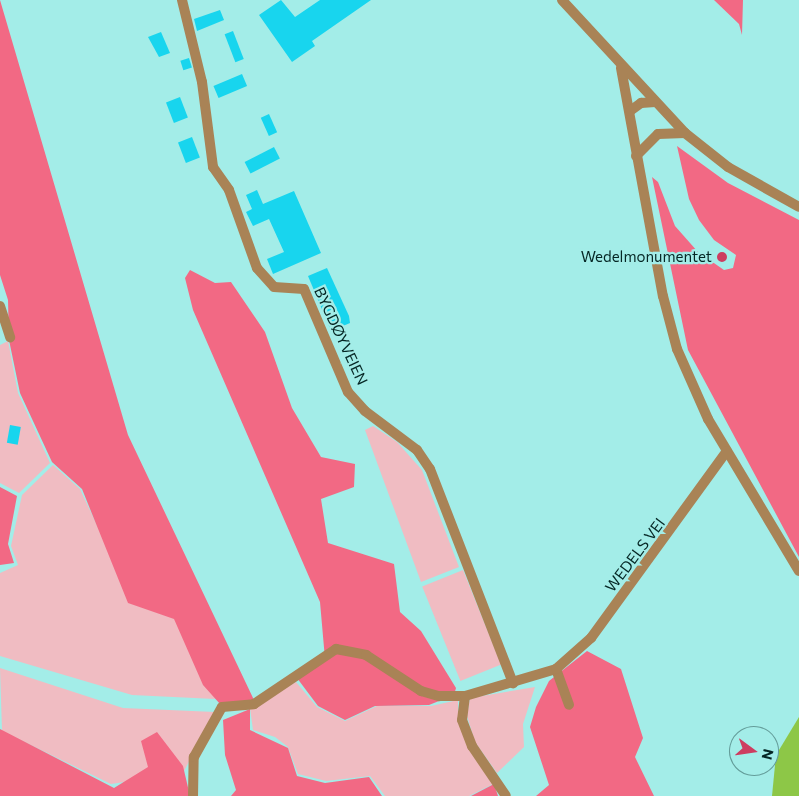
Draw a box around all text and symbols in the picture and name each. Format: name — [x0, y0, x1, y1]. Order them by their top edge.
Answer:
place label: Wedelmonumentet — [581, 248, 712, 266]
marker: Wedelmonumentet — [716, 251, 728, 263]
street label: BYGDØYVEIEN — [310, 284, 372, 388]
street label: WEDELS VEI — [601, 515, 669, 595]
north arrow — [729, 726, 779, 776]
text: N — [759, 747, 778, 762]

